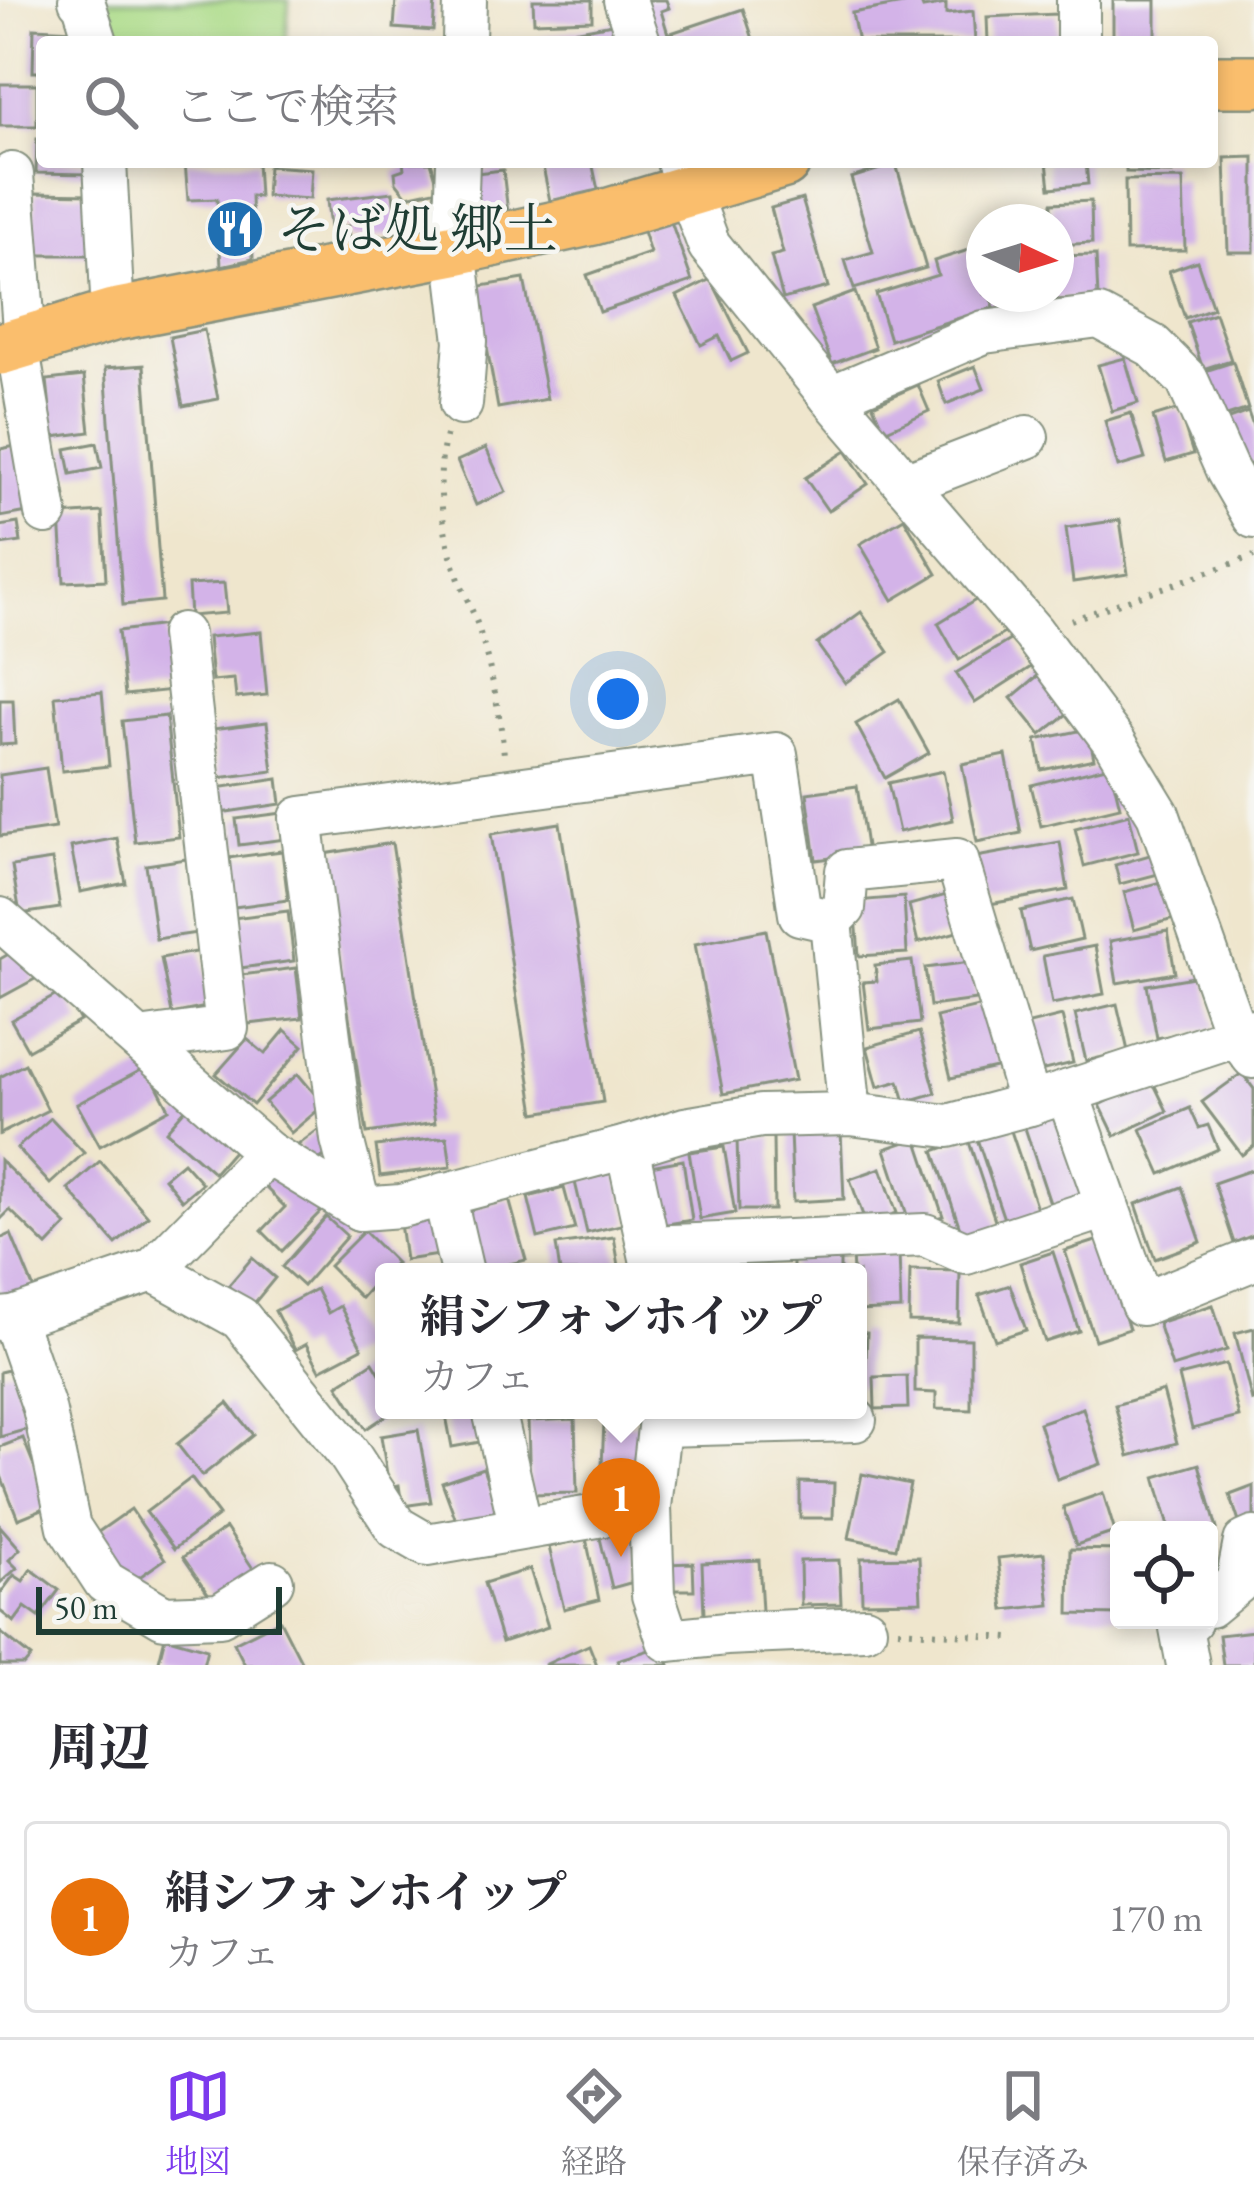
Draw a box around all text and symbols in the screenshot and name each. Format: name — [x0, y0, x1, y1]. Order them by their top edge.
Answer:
search box — [36, 36, 1218, 168]
icon: search — [78, 69, 144, 135]
text: ここで検索 — [174, 77, 399, 135]
place label: そば処 郷土 — [277, 194, 558, 264]
restaurant icon: そば処 郷土 — [204, 198, 266, 260]
north arrow — [966, 204, 1074, 312]
your location — [588, 669, 648, 729]
popup — [375, 1263, 867, 1419]
text: 絹シフォンホイップ — [420, 1287, 822, 1345]
text: カフェ — [420, 1351, 535, 1402]
pin: 1 — [582, 1458, 660, 1557]
map controls — [1110, 1521, 1218, 1629]
button: locate — [1110, 1521, 1218, 1629]
scale bar — [36, 1581, 282, 1634]
text: 50 m — [54, 1586, 118, 1629]
text: 周辺 — [48, 1714, 150, 1780]
text: 絹シフォンホイップ — [165, 1863, 567, 1921]
text: 1 — [80, 1892, 100, 1943]
text: 170 m — [1109, 1892, 1203, 1943]
text: カフェ — [165, 1927, 280, 1978]
tab: 地図 — [165, 2063, 231, 2183]
tab: 経路 — [561, 2063, 627, 2183]
tab: 保存済み — [957, 2063, 1089, 2183]

